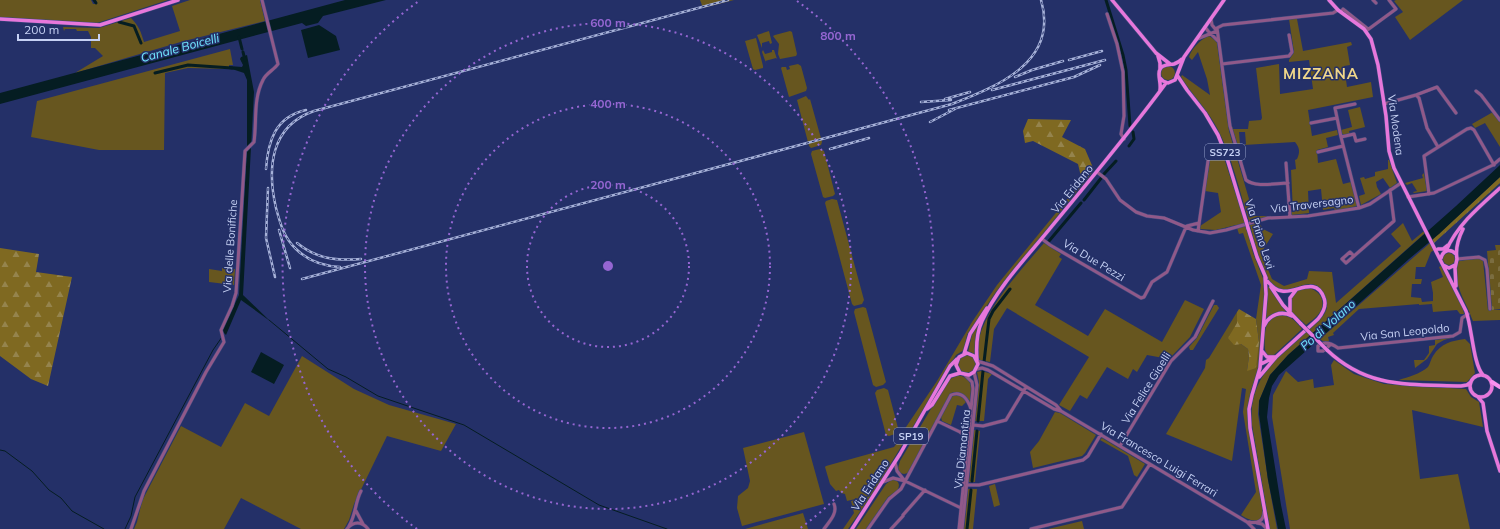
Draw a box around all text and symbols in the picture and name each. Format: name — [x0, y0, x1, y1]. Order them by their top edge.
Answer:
text: 600 m — [590, 15, 626, 30]
scale bar — [18, 16, 99, 42]
text: 200 m — [24, 22, 59, 37]
text: 800 m — [820, 28, 856, 43]
water label: Canale Boicelli — [139, 30, 221, 65]
district label: MIZZANA — [1283, 64, 1359, 83]
street label: Via Modena — [1385, 94, 1407, 156]
text: 400 m — [590, 96, 626, 111]
road number: SS723 — [1205, 144, 1245, 160]
street label: Via Eridano — [1048, 162, 1096, 216]
text: 200 m — [590, 177, 626, 192]
street label: Via Traversagno — [1270, 192, 1354, 216]
street label: Via Primo Levi — [1242, 197, 1278, 271]
street label: Via delle Bonifiche — [220, 199, 240, 293]
street label: Via Due Pezzi — [1060, 236, 1128, 284]
centre of rings — [601, 259, 615, 273]
water label: Po di Volano — [1297, 296, 1358, 353]
street label: Via San Leopoldo — [1360, 320, 1450, 344]
street label: Via Felice Gioelli — [1118, 350, 1174, 426]
street label: Via Diamantina — [951, 409, 973, 489]
street label: Via Francesco Luigi Ferrari — [1098, 418, 1220, 500]
road number: SP19 — [894, 428, 928, 444]
street label: Via Eridano — [848, 457, 892, 513]

